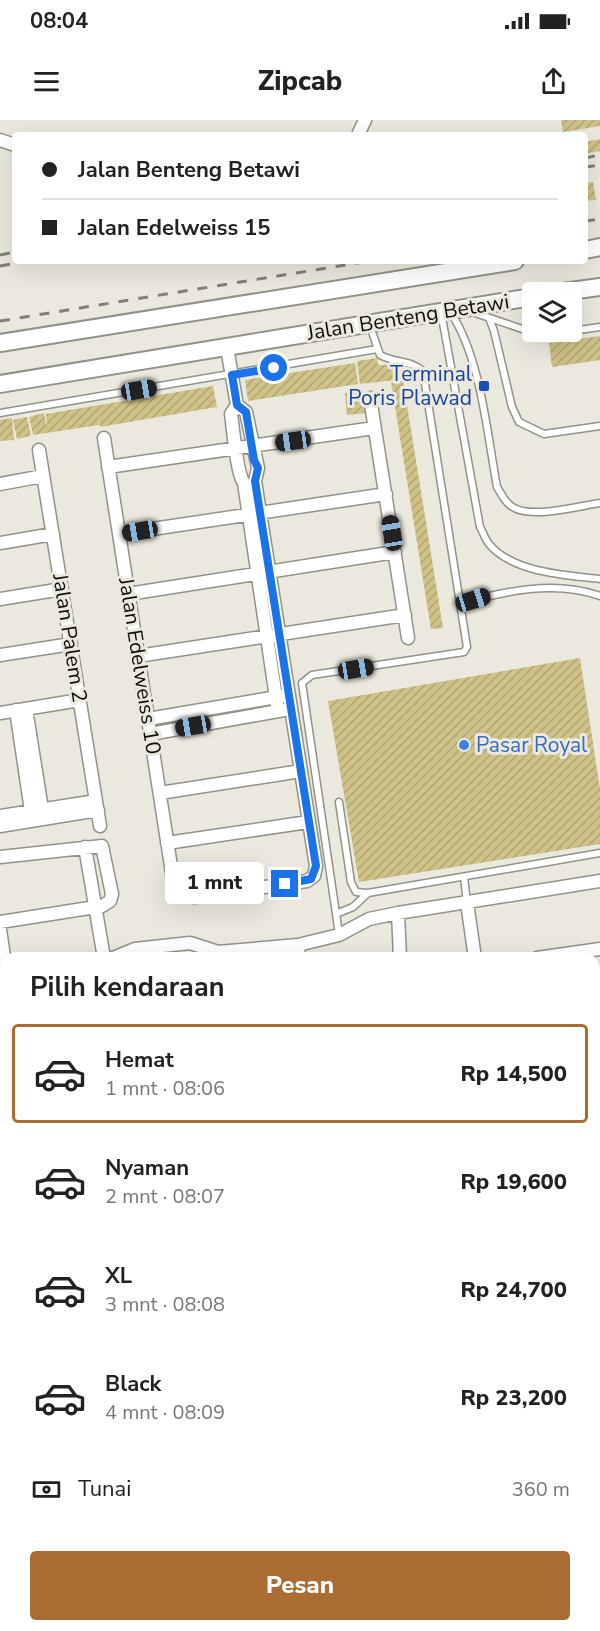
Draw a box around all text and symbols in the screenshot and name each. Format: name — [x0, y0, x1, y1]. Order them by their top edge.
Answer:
text: 08:04 — [30, 6, 88, 36]
text: Zipcab — [258, 63, 342, 100]
icon: menu — [30, 65, 63, 98]
icon: share — [537, 65, 570, 98]
text: Jalan Benteng Betawi — [78, 155, 300, 185]
text: Jalan Edelweiss 15 — [78, 213, 271, 243]
map controls — [522, 282, 582, 342]
button: layers — [522, 282, 582, 342]
street label: Jalan Benteng Betawi — [304, 287, 511, 347]
route start — [260, 354, 287, 381]
place label: Terminal Poris Plawad — [348, 360, 473, 412]
car — [120, 378, 158, 402]
marker: Terminal Poris Plawad — [477, 379, 491, 393]
car — [274, 430, 312, 452]
car — [380, 514, 404, 552]
car — [121, 519, 159, 543]
street label: Jalan Palem 2 — [46, 571, 94, 704]
street label: Jalan Edelweiss 10 — [112, 575, 168, 756]
car — [453, 586, 493, 614]
car — [337, 657, 375, 681]
car — [174, 714, 212, 738]
place label: Pasar Royal — [476, 731, 588, 759]
marker: Pasar Royal — [457, 738, 471, 752]
callout: 1 mnt — [165, 863, 264, 905]
text: 1 mnt — [187, 869, 242, 896]
route end — [271, 870, 298, 897]
text: Pilih kendaraan — [30, 969, 224, 1006]
text: Hemat — [105, 1045, 174, 1075]
icon: car — [33, 1047, 87, 1101]
text: Rp 14,500 — [460, 1059, 567, 1089]
text: 1 mnt · 08:06 — [105, 1075, 225, 1102]
text: Nyaman — [105, 1153, 189, 1183]
icon: car — [33, 1155, 87, 1209]
text: Rp 19,600 — [460, 1167, 567, 1197]
text: 2 mnt · 08:07 — [105, 1183, 225, 1210]
text: XL — [105, 1261, 132, 1291]
icon: car — [33, 1263, 87, 1317]
text: Rp 24,700 — [460, 1275, 567, 1305]
text: 3 mnt · 08:08 — [105, 1291, 225, 1318]
text: Black — [105, 1369, 161, 1399]
icon: car — [33, 1371, 87, 1425]
text: Rp 23,200 — [460, 1383, 567, 1413]
text: 4 mnt · 08:09 — [105, 1399, 225, 1426]
icon: cash — [30, 1473, 63, 1506]
text: Tunai — [78, 1474, 131, 1504]
text: 360 m — [512, 1476, 570, 1503]
button: Pesan — [30, 1551, 570, 1620]

